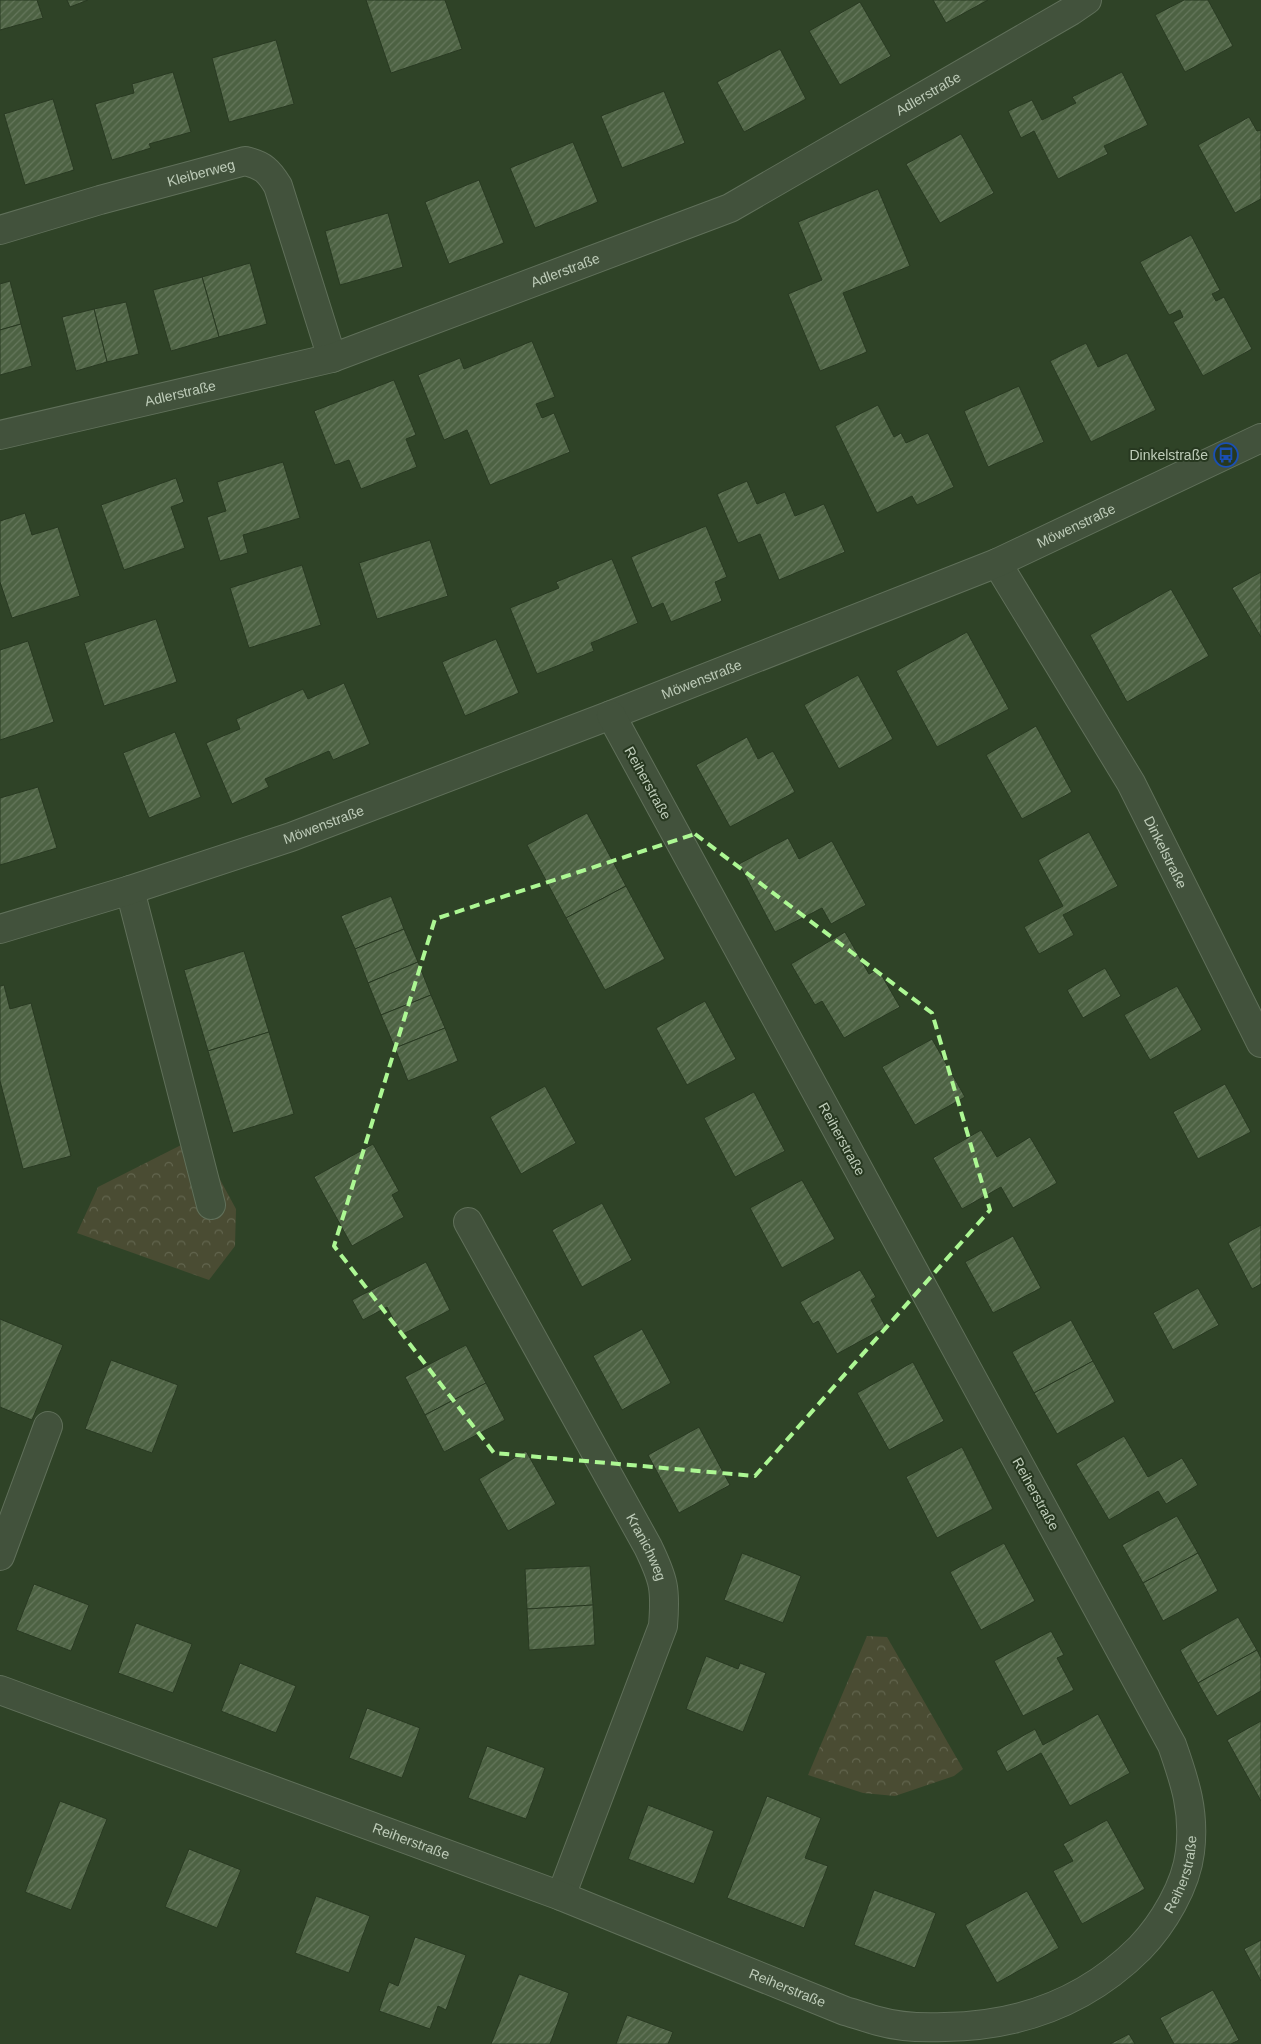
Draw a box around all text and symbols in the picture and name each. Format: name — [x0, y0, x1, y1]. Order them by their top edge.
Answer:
street label: Adlerstraße — [893, 68, 964, 119]
street label: Kleiberweg — [165, 156, 237, 190]
street label: Adlerstraße — [528, 250, 602, 290]
street label: Adlerstraße — [143, 377, 218, 409]
bus stop icon: Dinkelstraße — [1213, 442, 1239, 468]
place label: Dinkelstraße — [1129, 447, 1208, 463]
street label: Möwenstraße — [1034, 500, 1118, 551]
street label: Möwenstraße — [659, 656, 744, 702]
street label: Reiherstraße — [621, 744, 675, 822]
street label: Möwenstraße — [281, 802, 366, 847]
street label: Dinkelstraße — [1141, 813, 1190, 891]
street label: Reiherstraße — [815, 1100, 869, 1178]
street label: Reiherstraße — [1009, 1455, 1063, 1533]
street label: Kranichweg — [623, 1511, 669, 1583]
street label: Reiherstraße — [370, 1820, 452, 1863]
street label: Reiherstraße — [1161, 1835, 1199, 1916]
street label: Reiherstraße — [747, 1965, 828, 2010]

